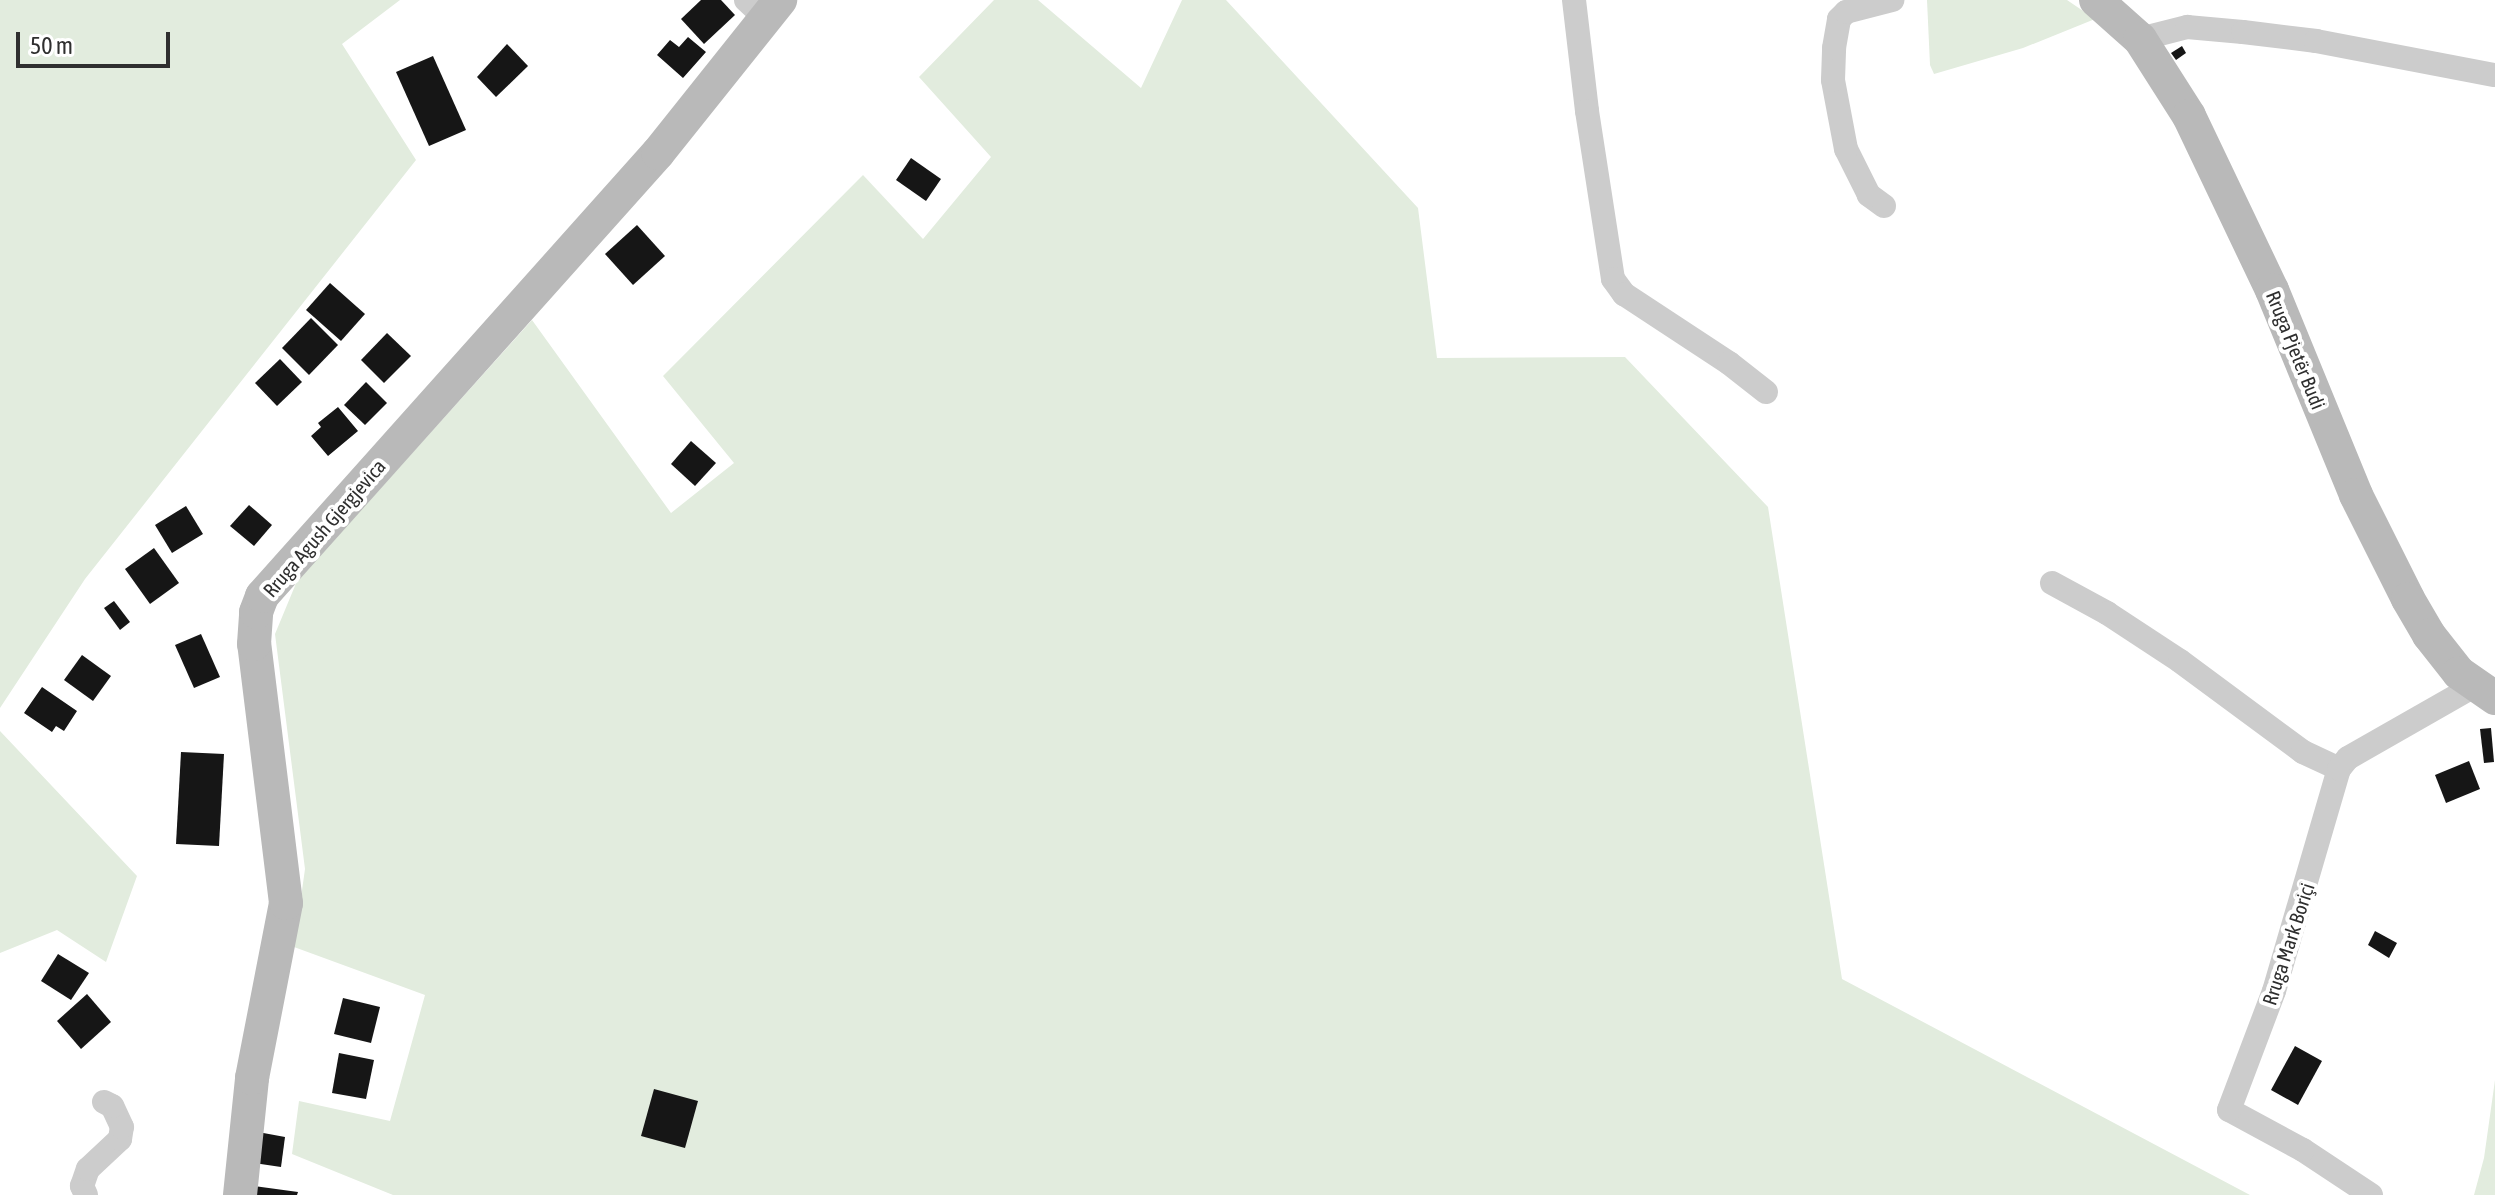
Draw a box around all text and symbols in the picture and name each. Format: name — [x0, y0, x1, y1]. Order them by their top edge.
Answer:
scale bar — [20, 16, 174, 66]
text: 50 m — [30, 32, 73, 59]
street label: Rruga Pjetër Budi — [2261, 287, 2331, 413]
street label: Rruga Agush Gjergjevica — [258, 454, 390, 602]
street label: Rruga Mark Boriçi — [2257, 880, 2319, 1008]

